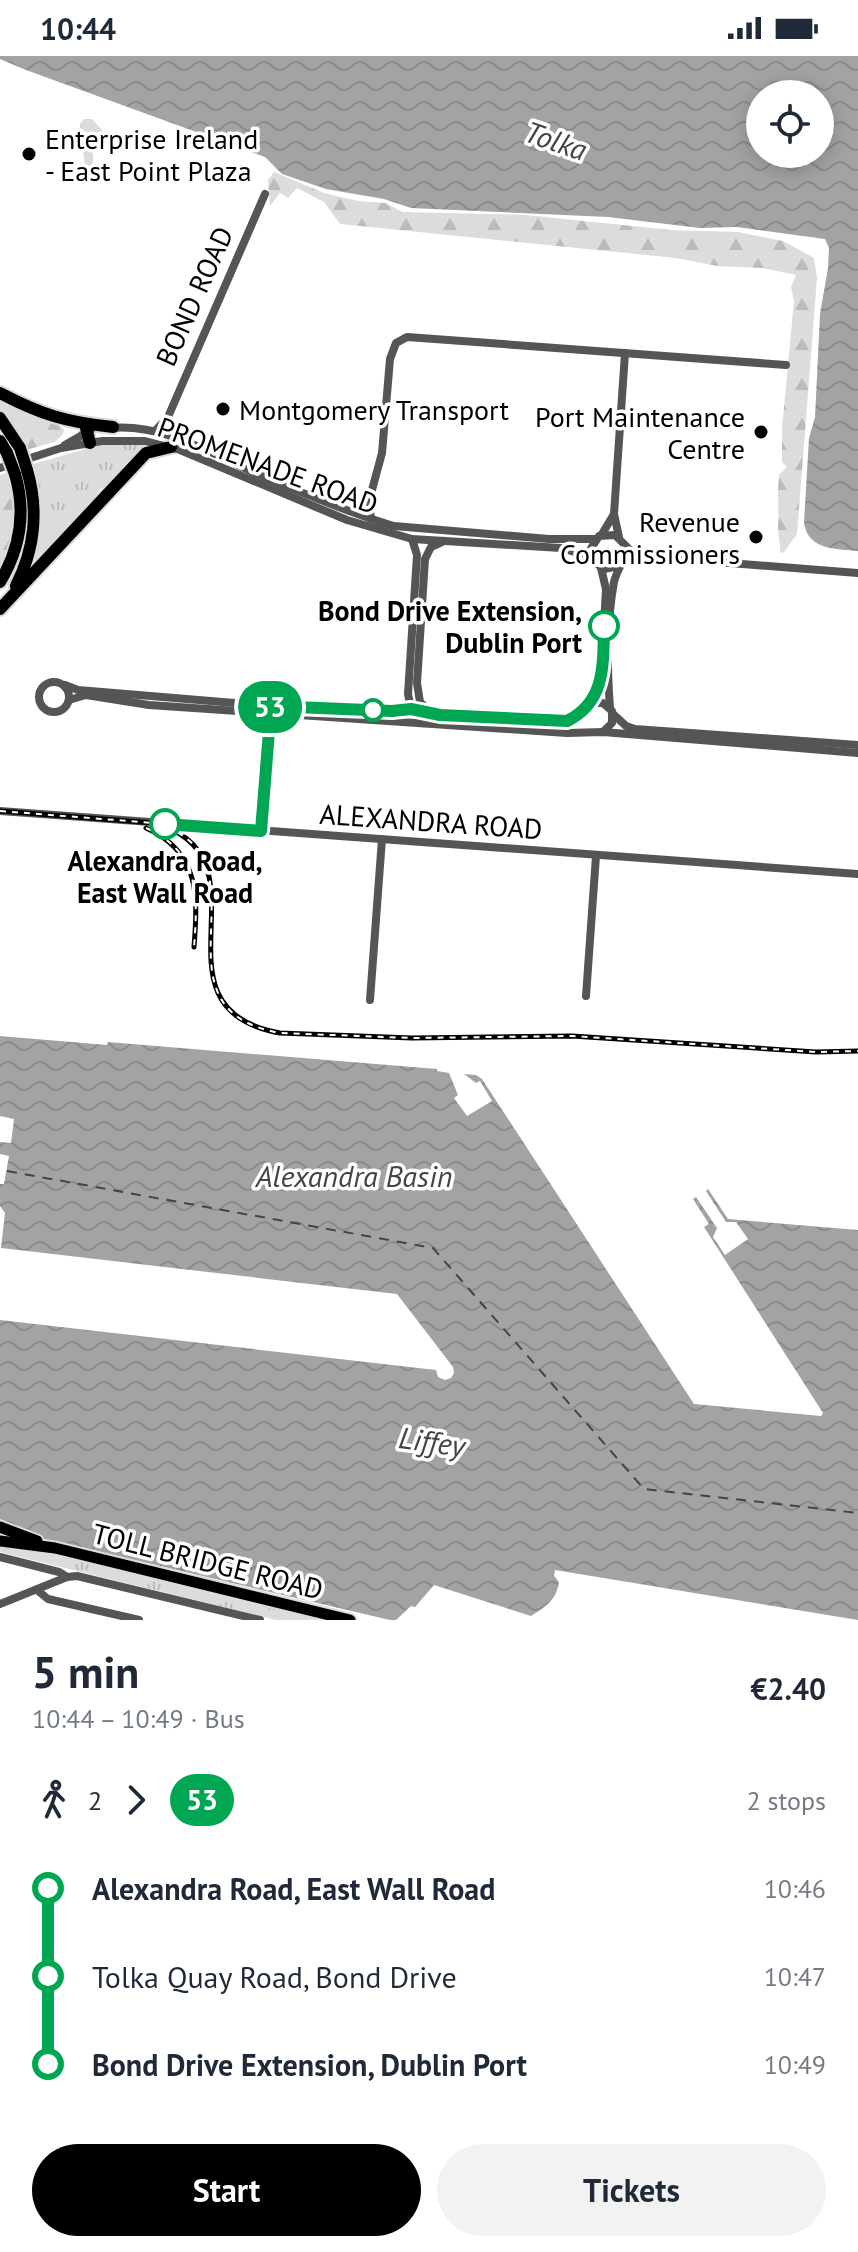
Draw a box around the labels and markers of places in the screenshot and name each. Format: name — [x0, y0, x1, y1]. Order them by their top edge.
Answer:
place label: Enterprise Ireland - East Point Plaza — [45, 120, 258, 189]
marker: Enterprise Ireland - East Point Plaza — [20, 145, 38, 163]
place label: Montgomery Transport — [239, 391, 509, 428]
place label: Port Maintenance Centre — [535, 398, 745, 467]
marker: Montgomery Transport — [214, 400, 232, 418]
marker: Port Maintenance Centre — [752, 423, 770, 441]
place label: Revenue Commissioners — [560, 503, 740, 572]
marker: Revenue Commissioners — [747, 528, 765, 546]
place label: Bond Drive Extension, Dublin Port — [318, 592, 582, 661]
marker: Bond Drive Extension, Dublin Port — [589, 611, 619, 641]
unlabelled marker — [362, 699, 384, 721]
marker: Alexandra Road, East Wall Road — [150, 809, 180, 839]
place label: Alexandra Road, East Wall Road — [67, 842, 263, 911]

